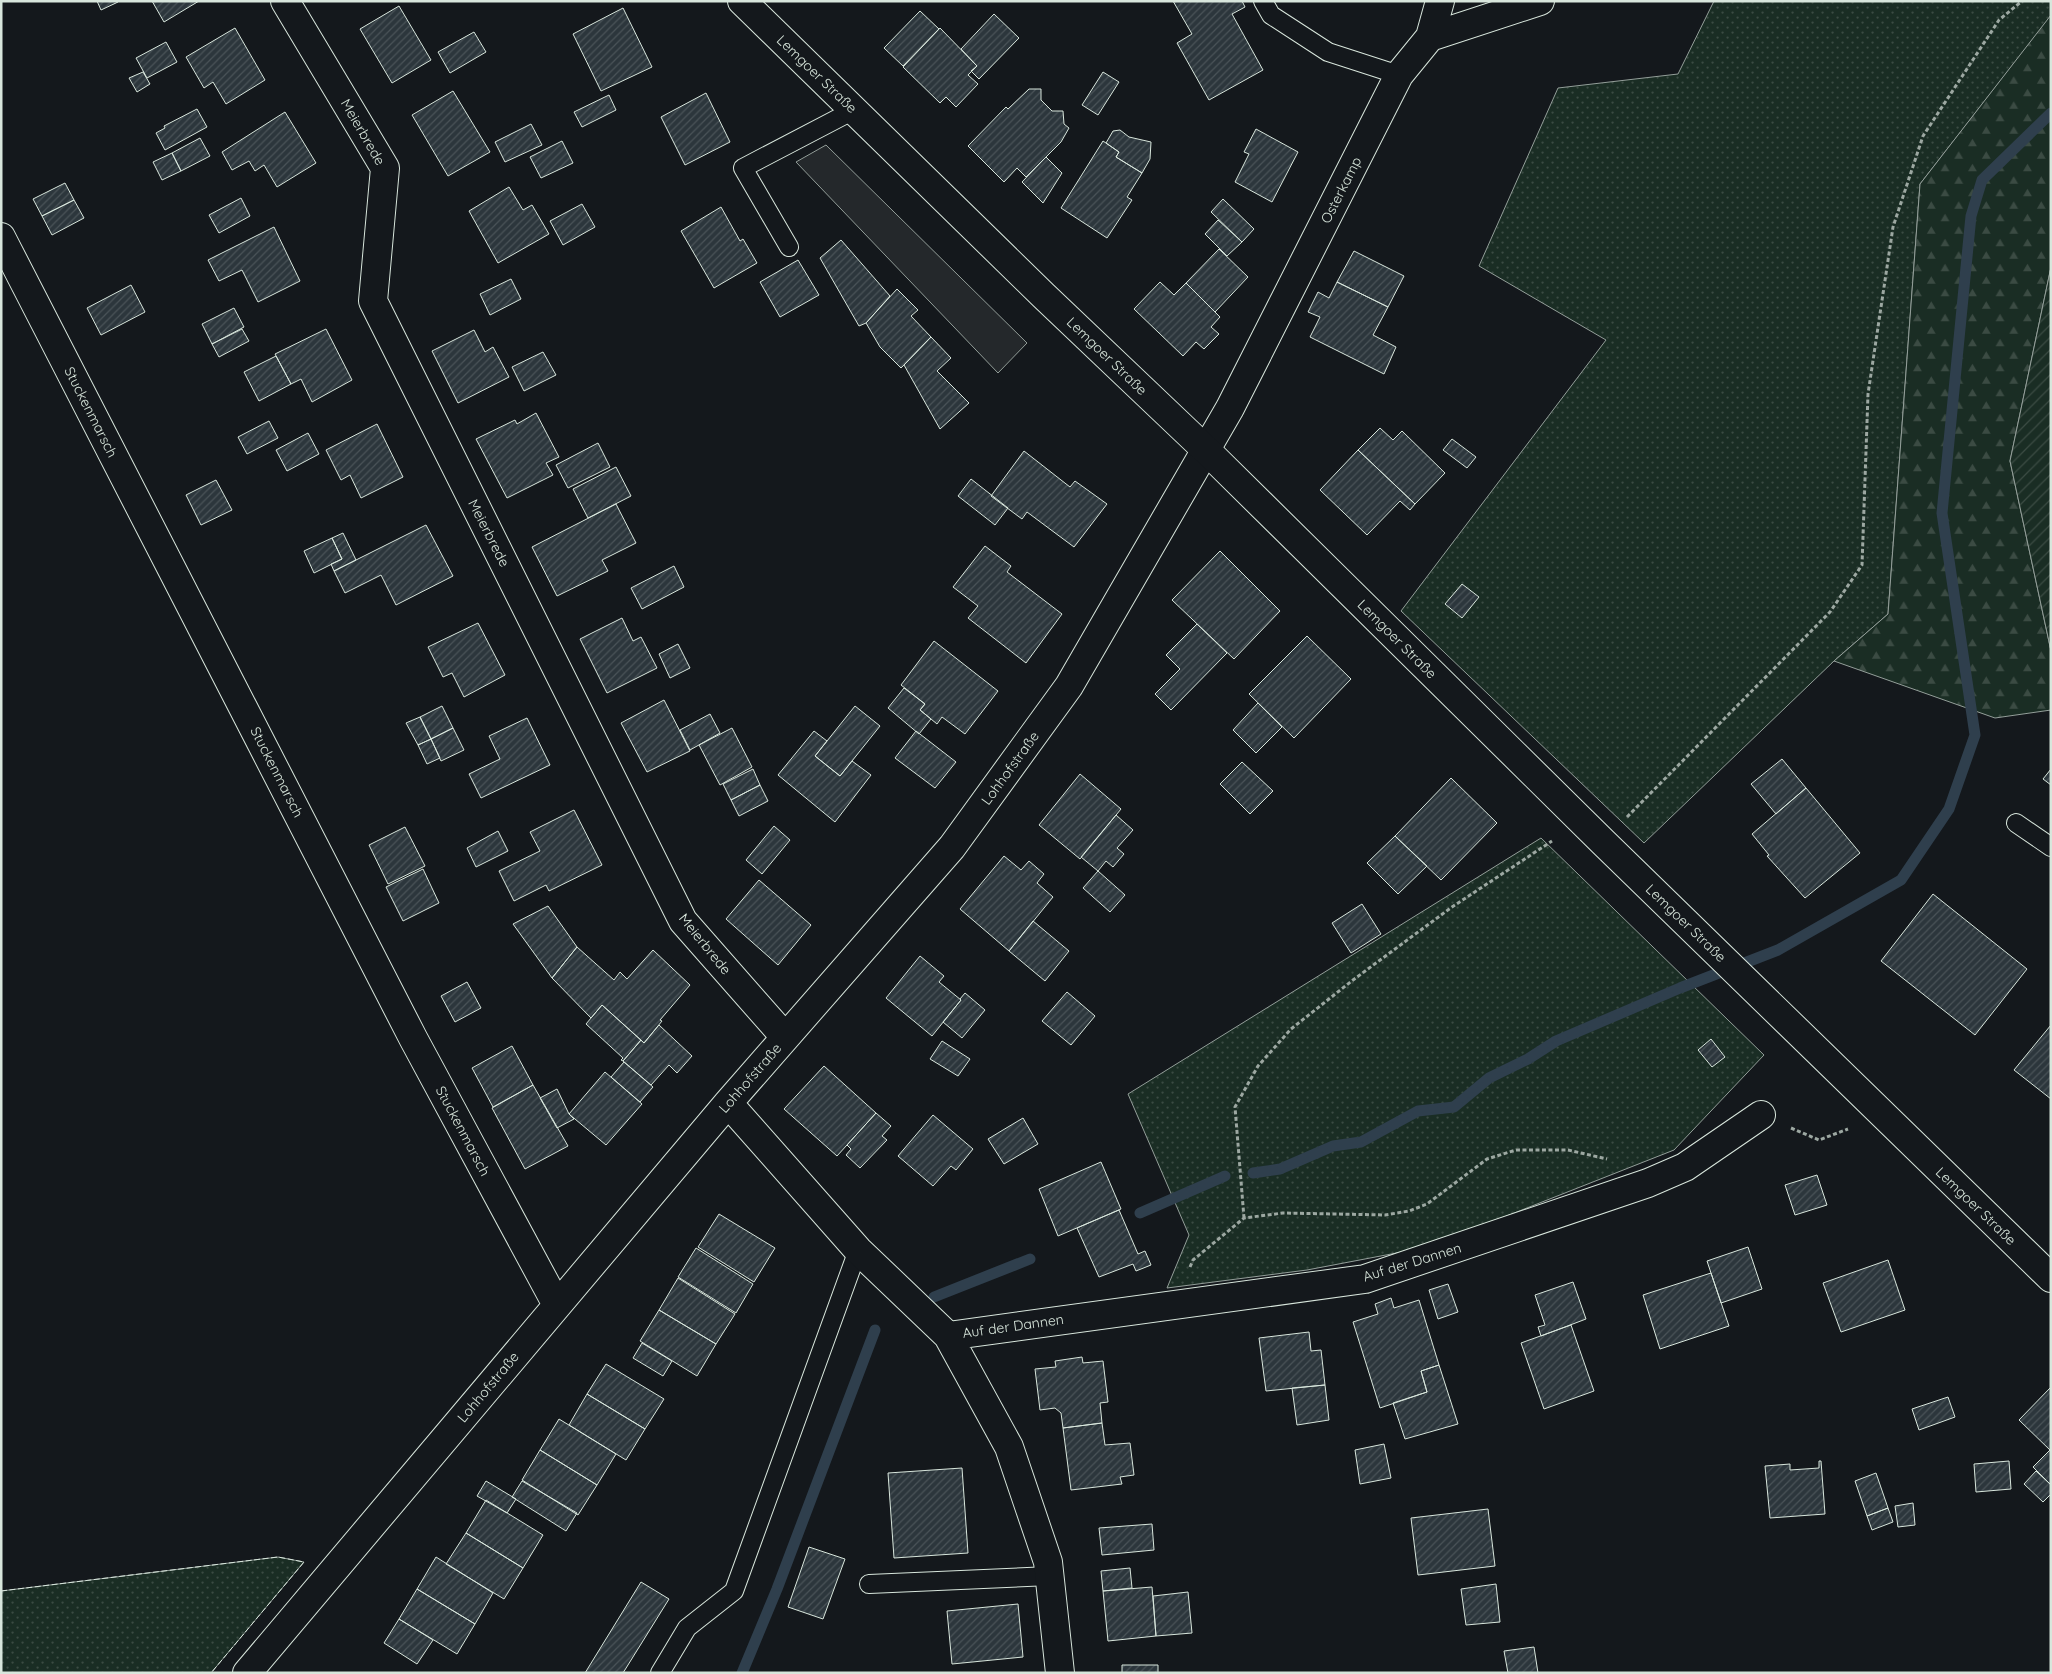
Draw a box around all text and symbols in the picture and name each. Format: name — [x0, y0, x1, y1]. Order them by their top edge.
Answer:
street label: Lemgoer Straße — [773, 31, 861, 117]
street label: Meierbrede — [337, 96, 389, 168]
street label: Osterkamp — [1317, 154, 1365, 226]
street label: Lemgoer Straße — [1063, 313, 1151, 399]
street label: Stuckenmarsch — [60, 364, 122, 460]
street label: Meierbrede — [464, 496, 514, 570]
street label: Lemgoer Straße — [1354, 596, 1441, 683]
street label: Stuckenmarsch — [246, 724, 308, 820]
street label: Lohhofstraße — [977, 728, 1043, 808]
street label: Lemgoer Straße — [1642, 880, 1730, 966]
street label: Meierbrede — [675, 910, 735, 978]
street label: Lohhofstraße — [715, 1039, 785, 1117]
street label: Stuckenmarsch — [432, 1083, 494, 1179]
street label: Lemgoer Straße — [1932, 1163, 2020, 1249]
street label: Auf der Dannen — [1361, 1238, 1463, 1286]
street label: Auf der Dannen — [961, 1310, 1065, 1342]
street label: Lohhofstraße — [453, 1348, 523, 1426]

